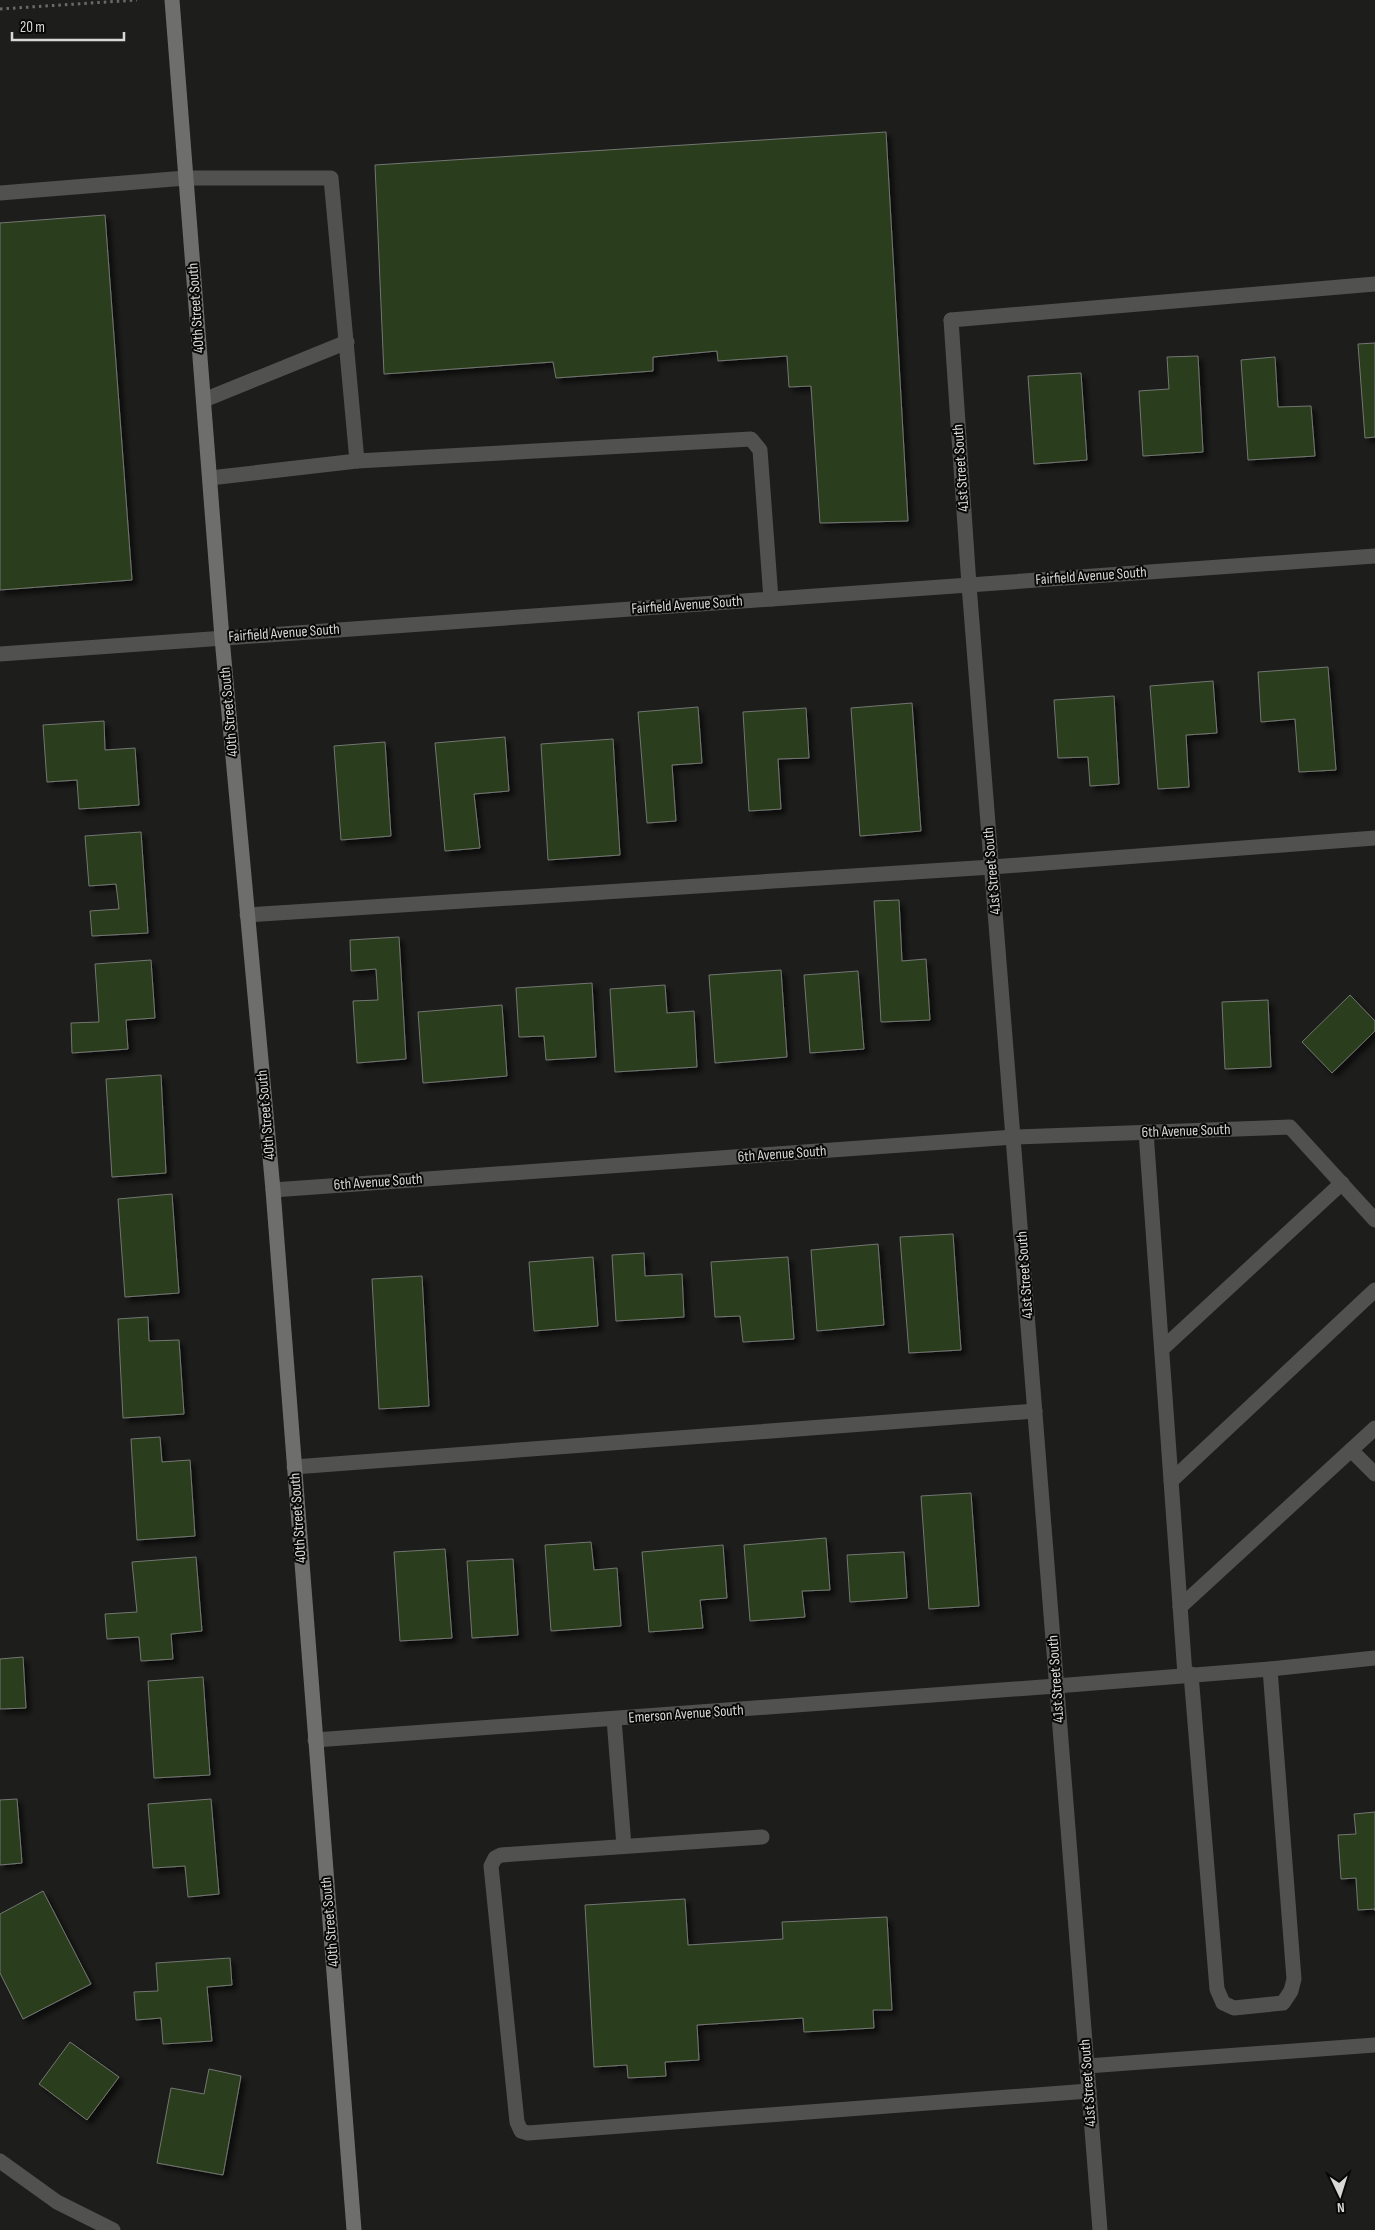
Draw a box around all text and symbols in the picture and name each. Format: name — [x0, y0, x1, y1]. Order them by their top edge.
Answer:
scale bar — [12, 10, 125, 42]
text: 20 m — [20, 18, 45, 37]
street label: 40th Street South — [183, 262, 209, 354]
street label: 41st Street South — [948, 424, 974, 512]
street label: Fairfield Avenue South — [1035, 563, 1147, 589]
street label: Fairfield Avenue South — [631, 592, 743, 618]
street label: Fairfield Avenue South — [228, 620, 340, 646]
street label: 40th Street South — [216, 666, 242, 758]
street label: 41st Street South — [979, 826, 1005, 916]
street label: 40th Street South — [253, 1069, 279, 1161]
street label: 6th Avenue South — [1141, 1120, 1231, 1142]
street label: 6th Avenue South — [737, 1141, 827, 1167]
street label: 6th Avenue South — [333, 1169, 423, 1195]
street label: 41st Street South — [1012, 1231, 1038, 1319]
street label: 40th Street South — [285, 1472, 311, 1564]
street label: 41st Street South — [1043, 1635, 1069, 1723]
street label: Emerson Avenue South — [628, 1701, 744, 1727]
street label: 40th Street South — [317, 1876, 343, 1968]
street label: 41st Street South — [1075, 2039, 1101, 2127]
north arrow — [1315, 2170, 1365, 2220]
text: N — [1337, 2199, 1345, 2216]

